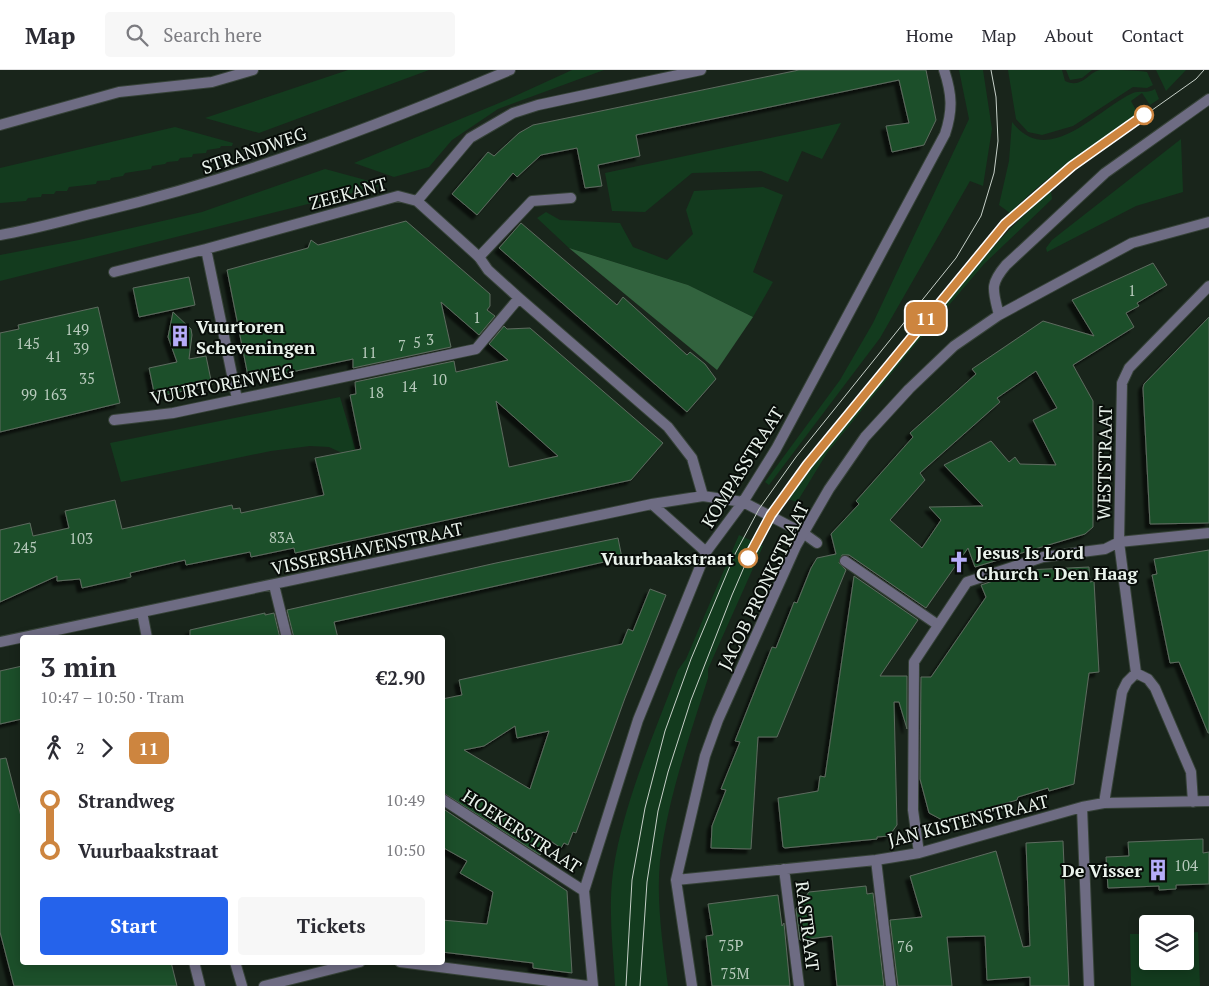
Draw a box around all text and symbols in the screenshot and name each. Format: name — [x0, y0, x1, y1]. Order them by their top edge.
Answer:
search box — [105, 12, 455, 57]
text: Map — [25, 19, 75, 51]
icon: search — [123, 21, 151, 49]
text: Search here — [163, 22, 262, 47]
text: Home — [906, 23, 953, 47]
text: Map — [981, 23, 1016, 47]
text: About — [1044, 23, 1093, 47]
text: Contact — [1121, 23, 1184, 47]
unlabelled marker — [1134, 105, 1154, 125]
street label: STRANDWEG — [198, 121, 310, 179]
street label: ZEEKANT — [306, 171, 390, 215]
house number: 1 — [1128, 280, 1136, 300]
line badge: 11 — [904, 302, 948, 334]
text: 11 — [916, 306, 936, 330]
house number: 1 — [473, 307, 481, 327]
place label: Vuurtoren Scheveningen — [196, 314, 316, 359]
house number: 149 — [65, 319, 89, 339]
building icon: Vuurtoren Scheveningen — [167, 323, 193, 349]
house number: 3 — [426, 329, 434, 349]
house number: 5 — [413, 332, 421, 352]
house number: 145 — [16, 333, 40, 353]
house number: 7 — [398, 335, 406, 355]
house number: 39 — [73, 338, 89, 358]
house number: 11 — [361, 342, 377, 362]
house number: 41 — [46, 346, 62, 366]
street label: VUURTORENWEG — [148, 358, 297, 410]
house number: 35 — [79, 368, 95, 388]
house number: 10 — [431, 369, 447, 389]
house number: 14 — [401, 376, 417, 396]
house number: 18 — [368, 382, 384, 402]
house number: 99 — [21, 384, 37, 404]
house number: 163 — [43, 384, 67, 404]
street label: KOMPASSTRAAT — [695, 402, 789, 532]
street label: WESTSTRAAT — [1091, 405, 1117, 521]
street label: JACOB PRONKSTRAAT — [712, 498, 814, 674]
street label: VISSERSHAVENSTRAAT — [269, 516, 465, 580]
house number: 83A — [269, 527, 296, 547]
house number: 103 — [69, 528, 93, 548]
house number: 245 — [13, 537, 37, 557]
place label: Jesus Is Lord Church - Den Haag — [976, 540, 1139, 585]
place label: Vuurbaakstraat — [601, 546, 734, 570]
marker: Vuurbaakstraat — [738, 548, 758, 568]
church icon: Jesus Is Lord Church - Den Haag — [946, 549, 972, 575]
text: 3 min — [40, 648, 117, 685]
text: €2.90 — [376, 665, 425, 690]
text: 10:47 – 10:50 · Tram — [40, 686, 184, 708]
icon: walk — [40, 734, 68, 762]
icon: forward — [93, 734, 121, 762]
text: 11 — [139, 736, 159, 760]
text: 2 — [76, 737, 85, 759]
street label: HOEKERSTRAAT — [458, 784, 586, 878]
text: Strandweg — [78, 788, 174, 813]
street label: JAN KISTENSTRAAT — [885, 788, 1051, 852]
text: 10:49 — [386, 789, 425, 811]
text: Vuurbaakstraat — [78, 838, 219, 863]
text: 10:50 — [386, 839, 425, 861]
house number: 104 — [1174, 855, 1198, 875]
building icon: De Visser — [1145, 857, 1171, 883]
place label: De Visser — [1062, 858, 1142, 882]
street label: RASTRAAT — [791, 880, 825, 972]
button: Start — [40, 897, 228, 955]
button: Tickets — [238, 897, 425, 955]
map controls — [1139, 915, 1194, 970]
button: layers — [1139, 915, 1194, 970]
house number: 75P — [719, 935, 744, 955]
house number: 76 — [897, 936, 913, 956]
house number: 75M — [721, 963, 750, 983]

